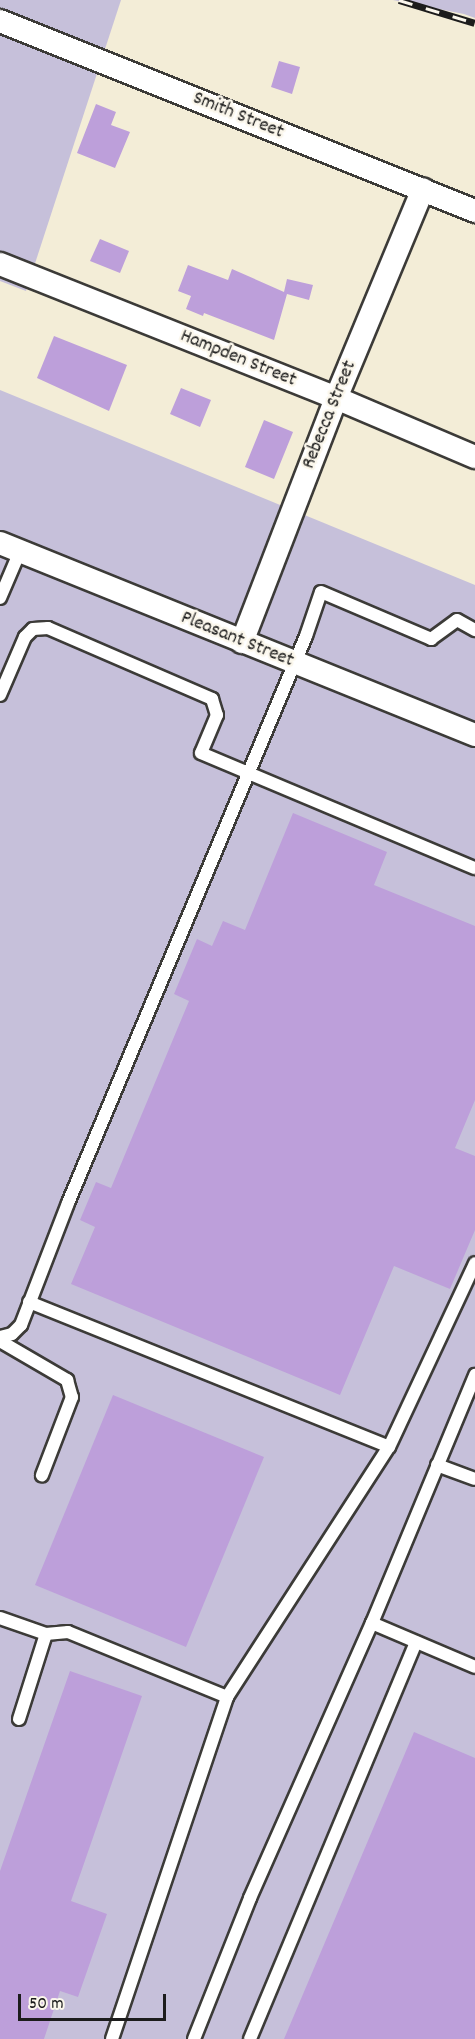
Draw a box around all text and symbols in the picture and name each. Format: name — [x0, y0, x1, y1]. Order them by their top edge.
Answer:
street label: Smith Street — [189, 87, 287, 145]
street label: Hampden Street — [176, 325, 300, 393]
street label: Rebecca Street — [297, 357, 363, 473]
street label: Pleasant Street — [177, 606, 297, 674]
scale bar — [21, 1982, 170, 2020]
text: 50 m — [29, 1992, 64, 2017]

